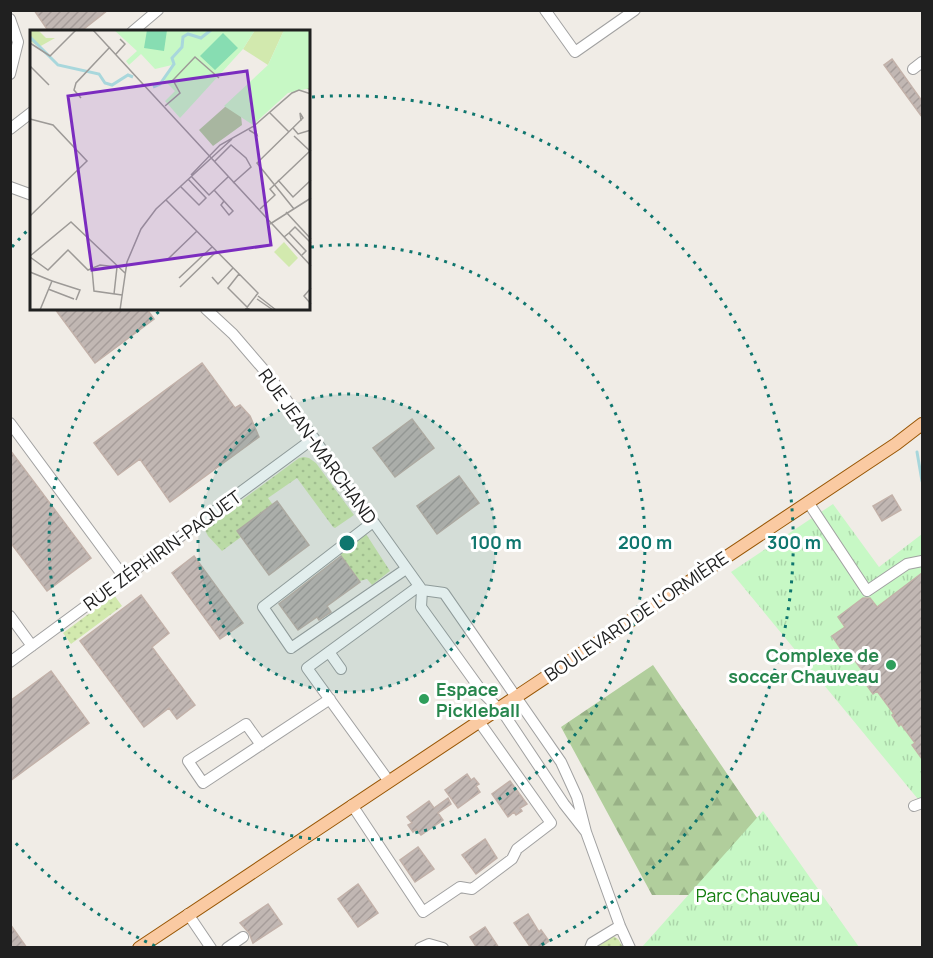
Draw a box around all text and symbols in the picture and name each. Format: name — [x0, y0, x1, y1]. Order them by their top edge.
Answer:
inset map — [30, 30, 310, 310]
street label: RUE JEAN-MARCHAND — [253, 364, 383, 528]
street label: RUE ZÉPHIRIN-PAQUET — [78, 484, 246, 615]
text: 100 m — [470, 530, 522, 554]
text: 200 m — [618, 530, 672, 554]
text: 300 m — [767, 530, 821, 554]
centre of rings — [337, 533, 357, 553]
street label: BOULEVARD DE L'ORMIÈRE — [540, 545, 732, 687]
place label: Complexe de soccer Chauveau — [728, 643, 879, 688]
marker: Complexe de soccer Chauveau — [884, 658, 898, 672]
place label: Espace Pickleball — [436, 677, 520, 722]
marker: Espace Pickleball — [417, 692, 431, 706]
park label: Parc Chauveau — [696, 883, 820, 907]

